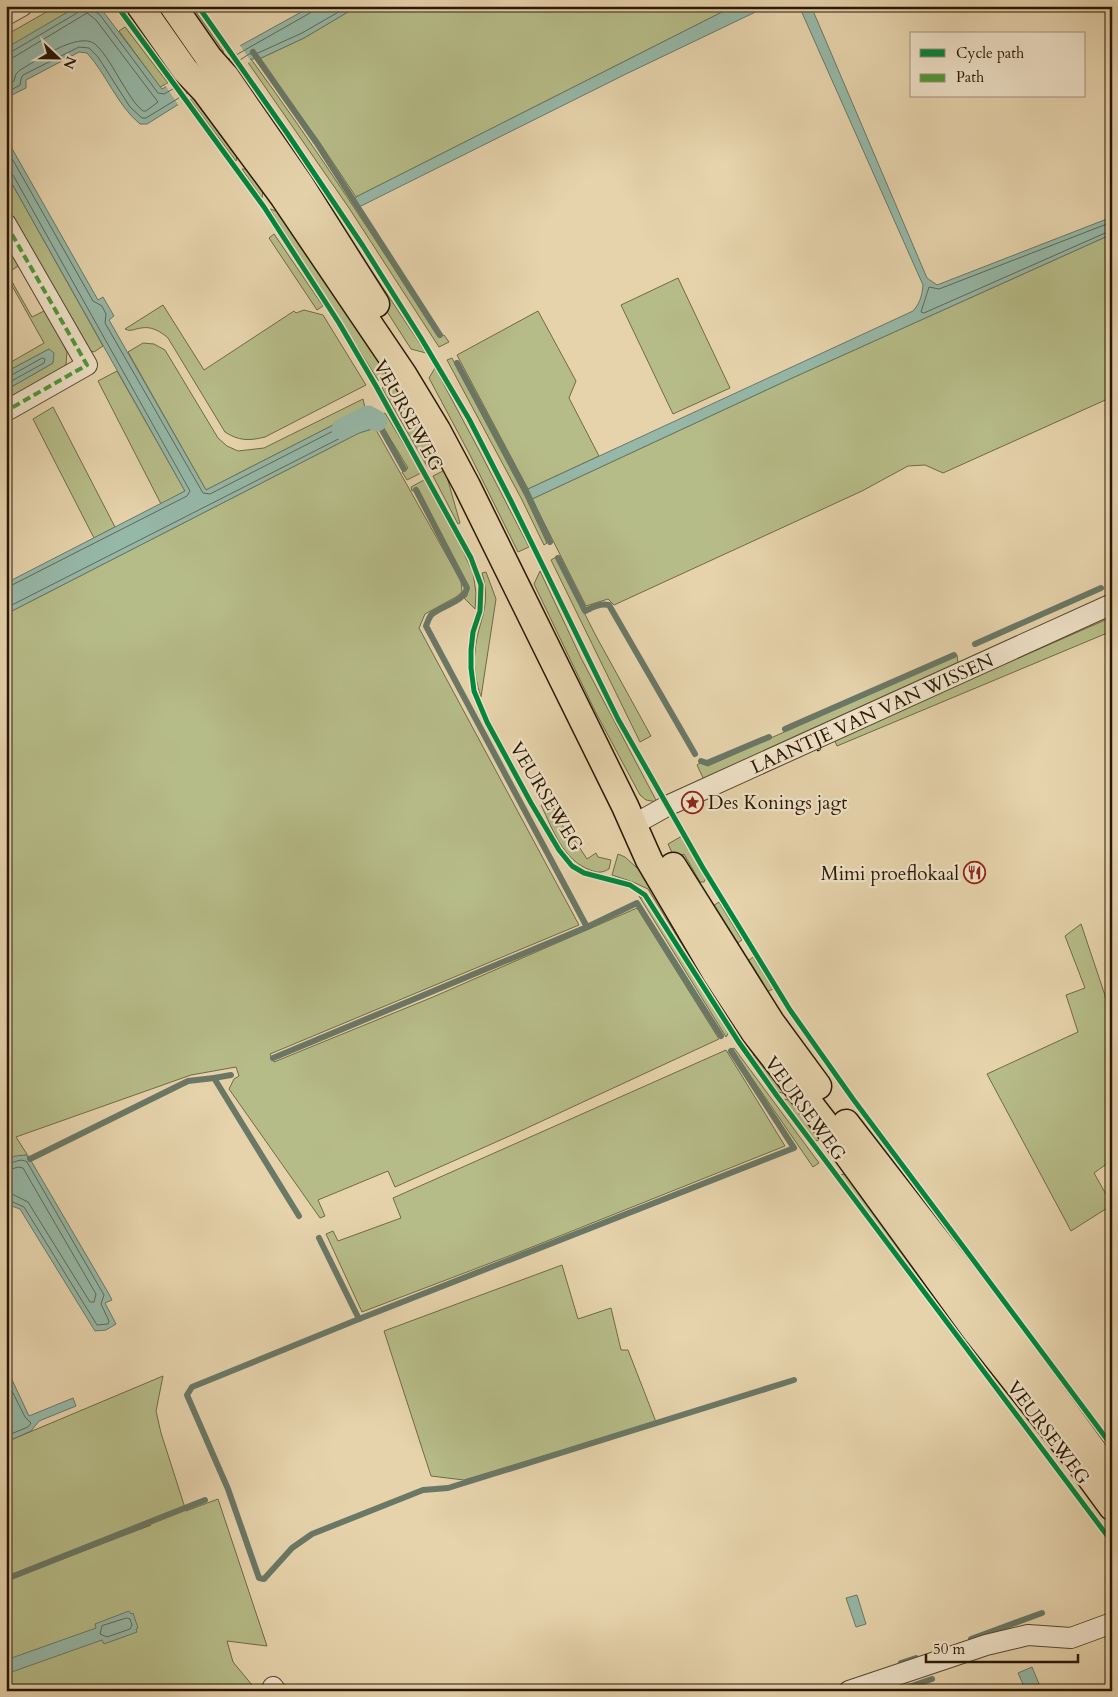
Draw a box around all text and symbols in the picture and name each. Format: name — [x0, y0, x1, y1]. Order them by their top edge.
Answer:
north arrow — [32, 32, 82, 82]
legend — [910, 32, 1086, 98]
text: Cycle path — [956, 43, 1025, 63]
text: N — [59, 53, 81, 72]
text: Path — [956, 67, 985, 87]
street label: VEURSEWEG — [367, 355, 449, 476]
street label: LAANTJE VAN VAN WISSEN — [747, 647, 998, 780]
street label: VEURSEWEG — [503, 737, 589, 856]
place icon: Des Konings jagt — [680, 790, 704, 814]
place label: Des Konings jagt — [708, 790, 847, 816]
place label: Mimi proeflokaal — [821, 861, 959, 887]
restaurant icon: Mimi proeflokaal — [963, 861, 987, 885]
street label: VEURSEWEG — [758, 1051, 852, 1166]
street label: VEURSEWEG — [1001, 1376, 1096, 1490]
scale bar — [926, 1632, 1078, 1664]
text: 50 m — [933, 1639, 965, 1659]

